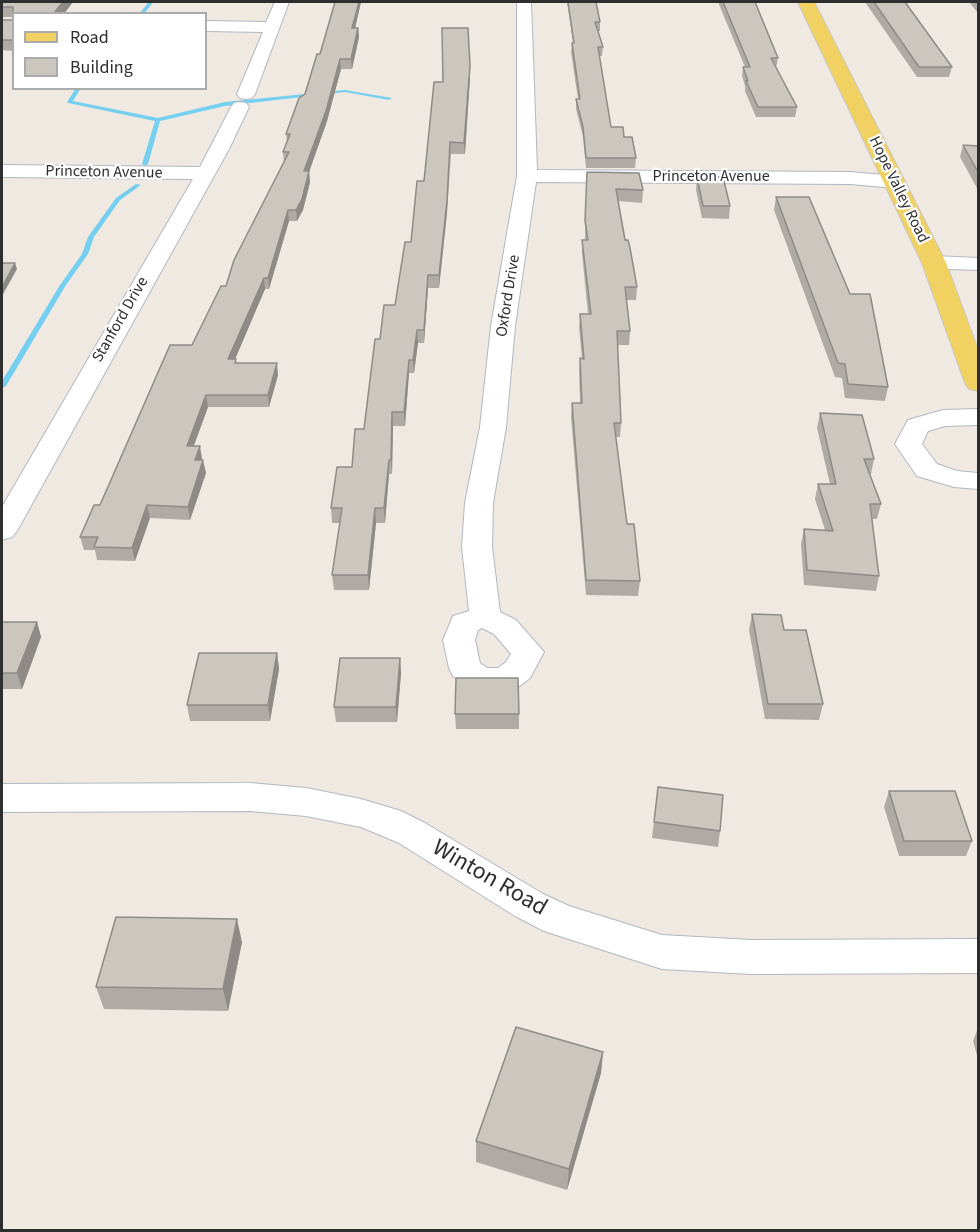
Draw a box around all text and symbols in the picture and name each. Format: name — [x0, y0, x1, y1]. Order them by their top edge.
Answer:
legend — [12, 12, 207, 90]
text: Road — [70, 25, 109, 50]
text: Building — [70, 55, 133, 80]
street label: Hope Valley Road — [864, 134, 932, 246]
street label: Princeton Avenue — [45, 162, 163, 184]
street label: Princeton Avenue — [652, 167, 770, 187]
street label: Oxford Drive — [493, 254, 525, 338]
street label: Stanford Drive — [89, 274, 153, 366]
street label: Winton Road — [426, 834, 552, 924]

